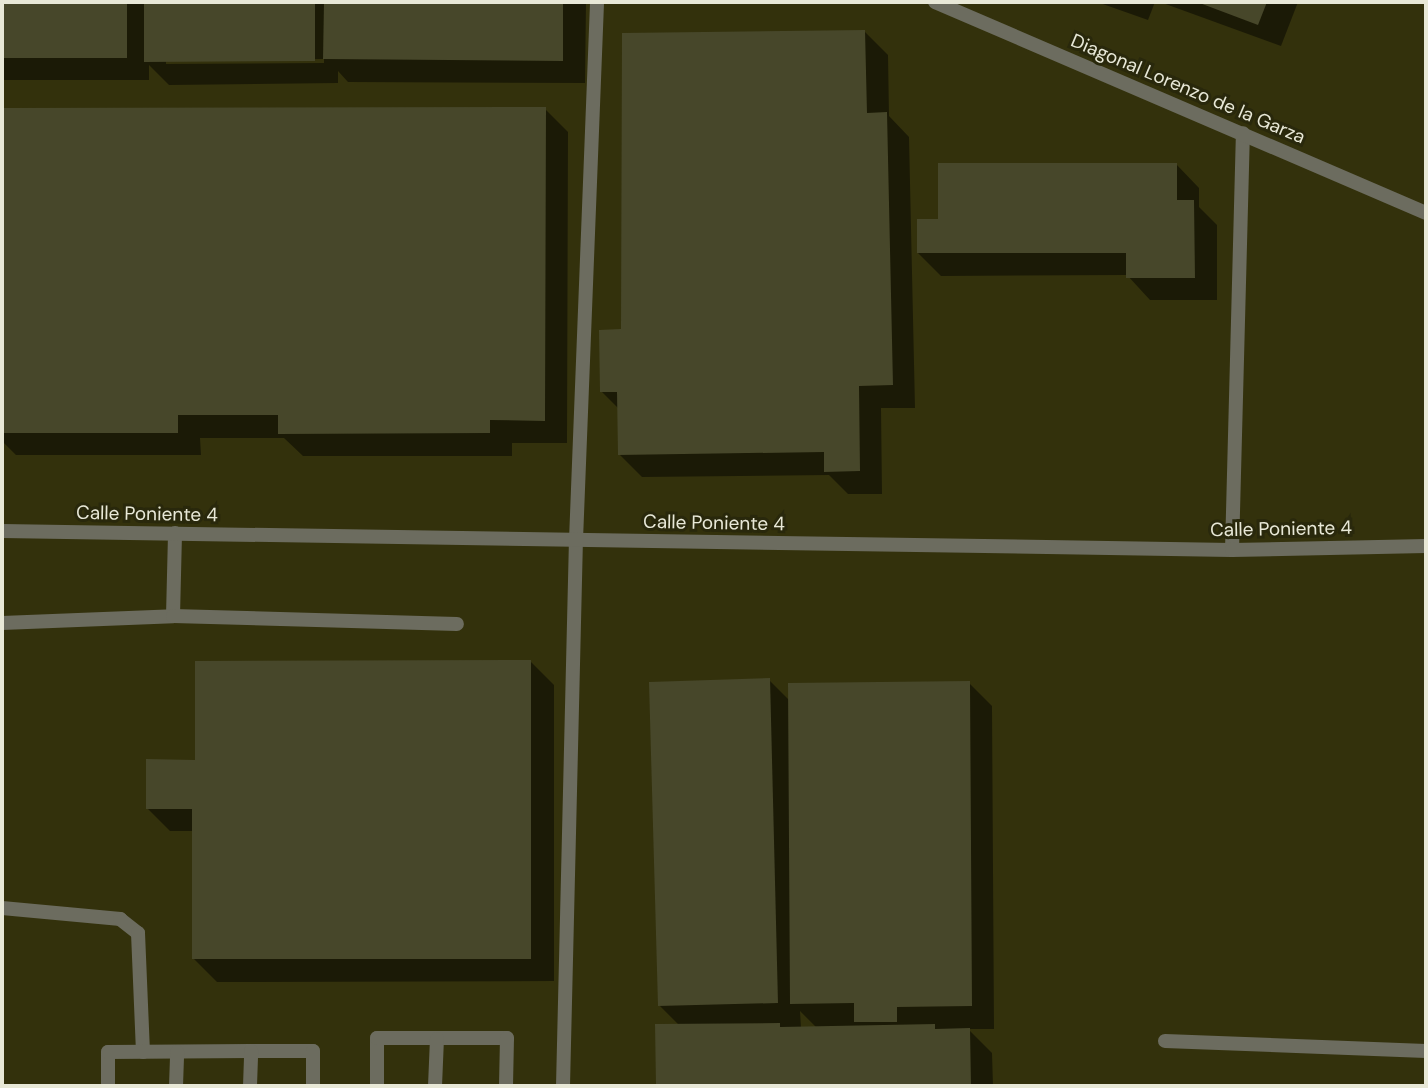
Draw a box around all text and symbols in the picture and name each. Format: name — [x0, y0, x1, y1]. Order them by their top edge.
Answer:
street label: Diagonal Lorenzo de la Garza — [1067, 29, 1309, 149]
street label: Calle Poniente 4 — [76, 501, 218, 527]
street label: Calle Poniente 4 — [643, 510, 785, 536]
street label: Calle Poniente 4 — [1210, 516, 1352, 542]

